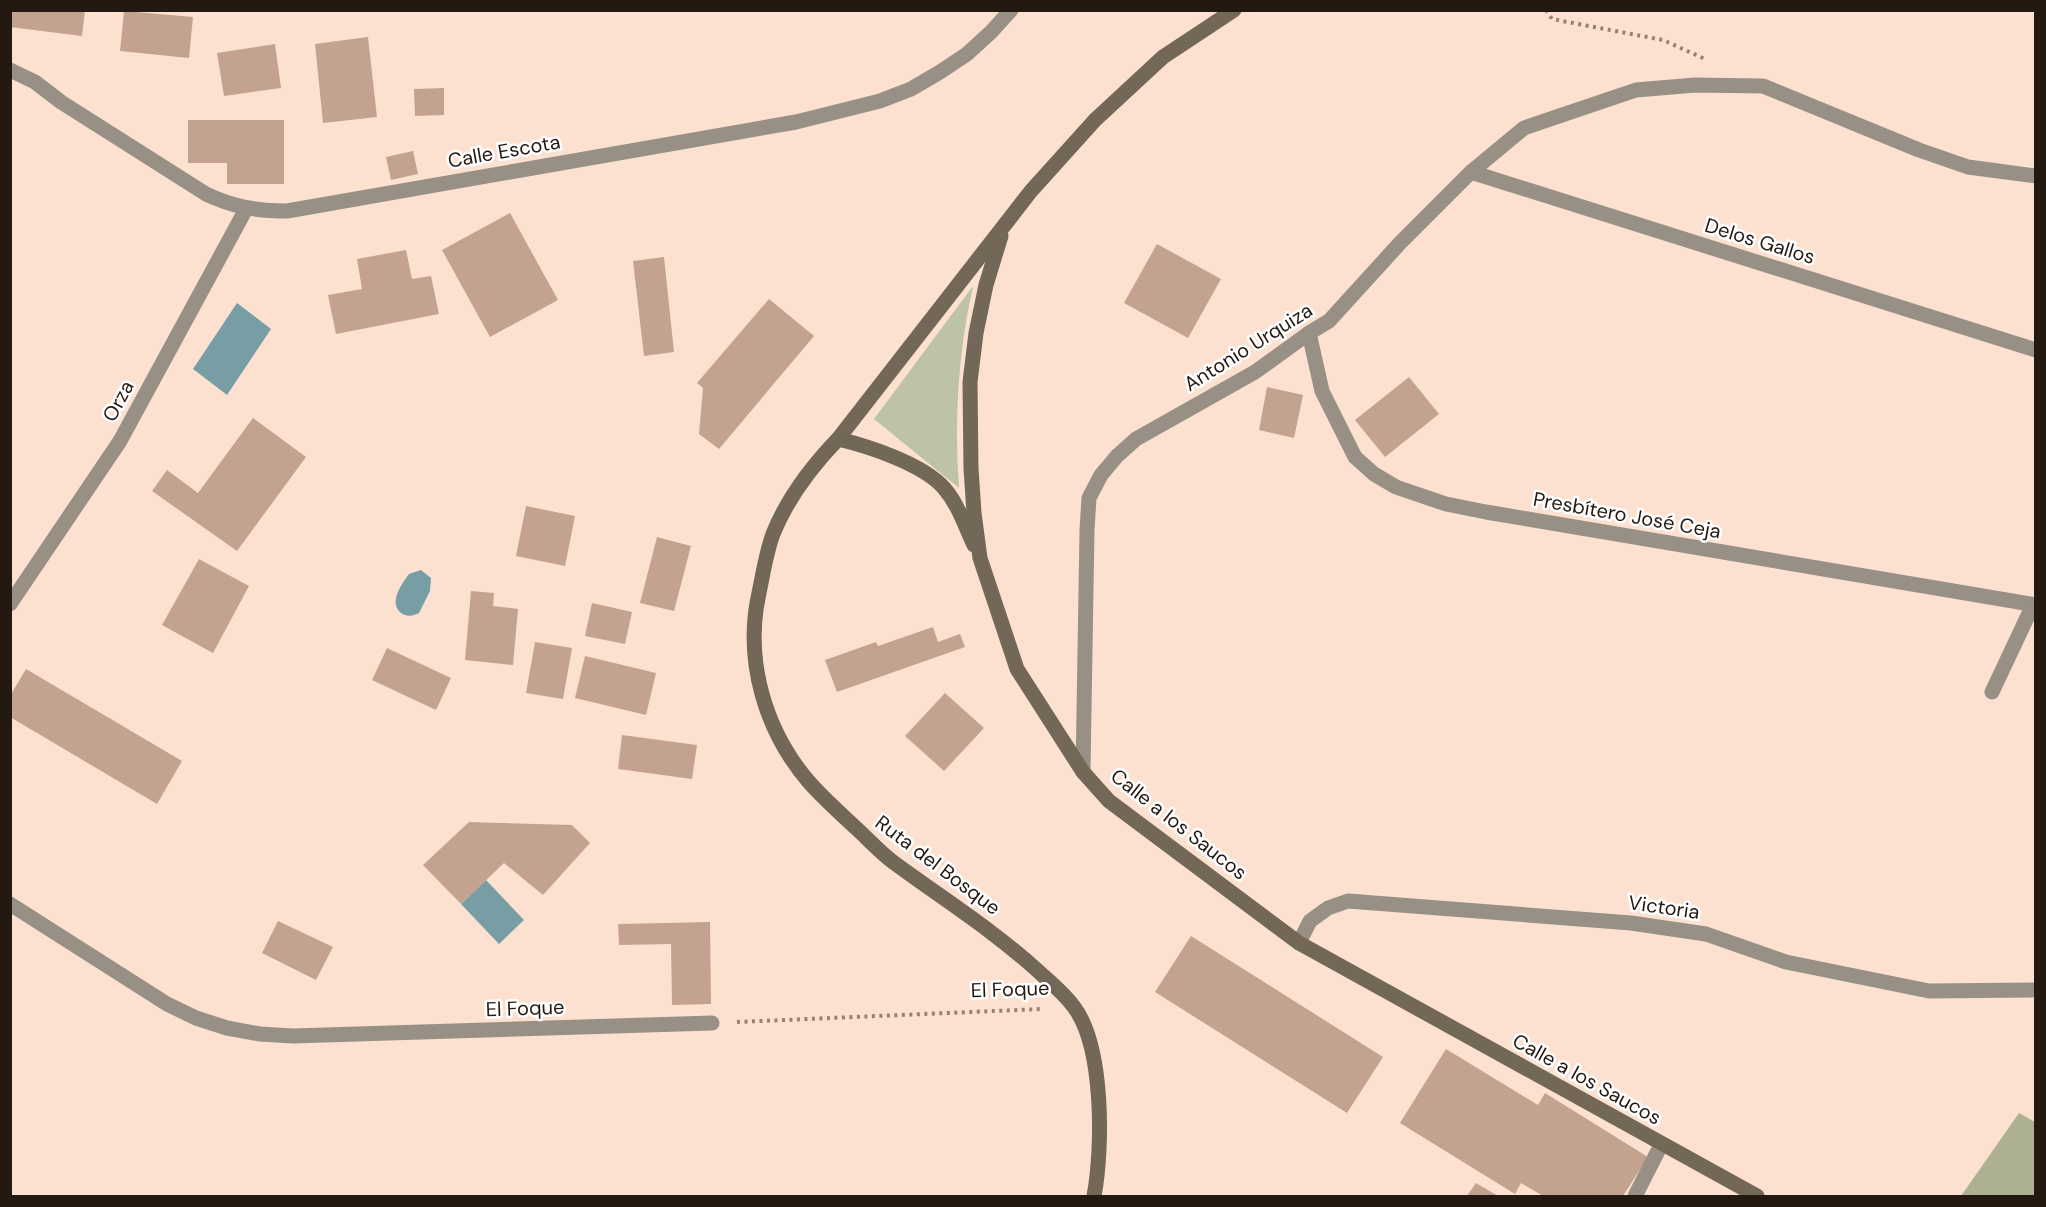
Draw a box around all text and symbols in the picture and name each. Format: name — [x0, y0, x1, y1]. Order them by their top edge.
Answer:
street label: Calle Escota — [446, 128, 562, 174]
street label: Delos Gallos — [1702, 212, 1818, 270]
street label: Antonio Urquiza — [1179, 297, 1317, 397]
street label: Orza — [96, 376, 140, 426]
street label: Presbítero José Ceja — [1531, 486, 1723, 544]
street label: Calle a los Saucos — [1106, 763, 1252, 885]
street label: Ruta del Bosque — [870, 809, 1006, 921]
street label: Victoria — [1627, 889, 1701, 925]
street label: El Foque — [970, 975, 1050, 1003]
street label: El Foque — [485, 994, 565, 1022]
street label: Calle a los Saucos — [1508, 1027, 1666, 1131]

